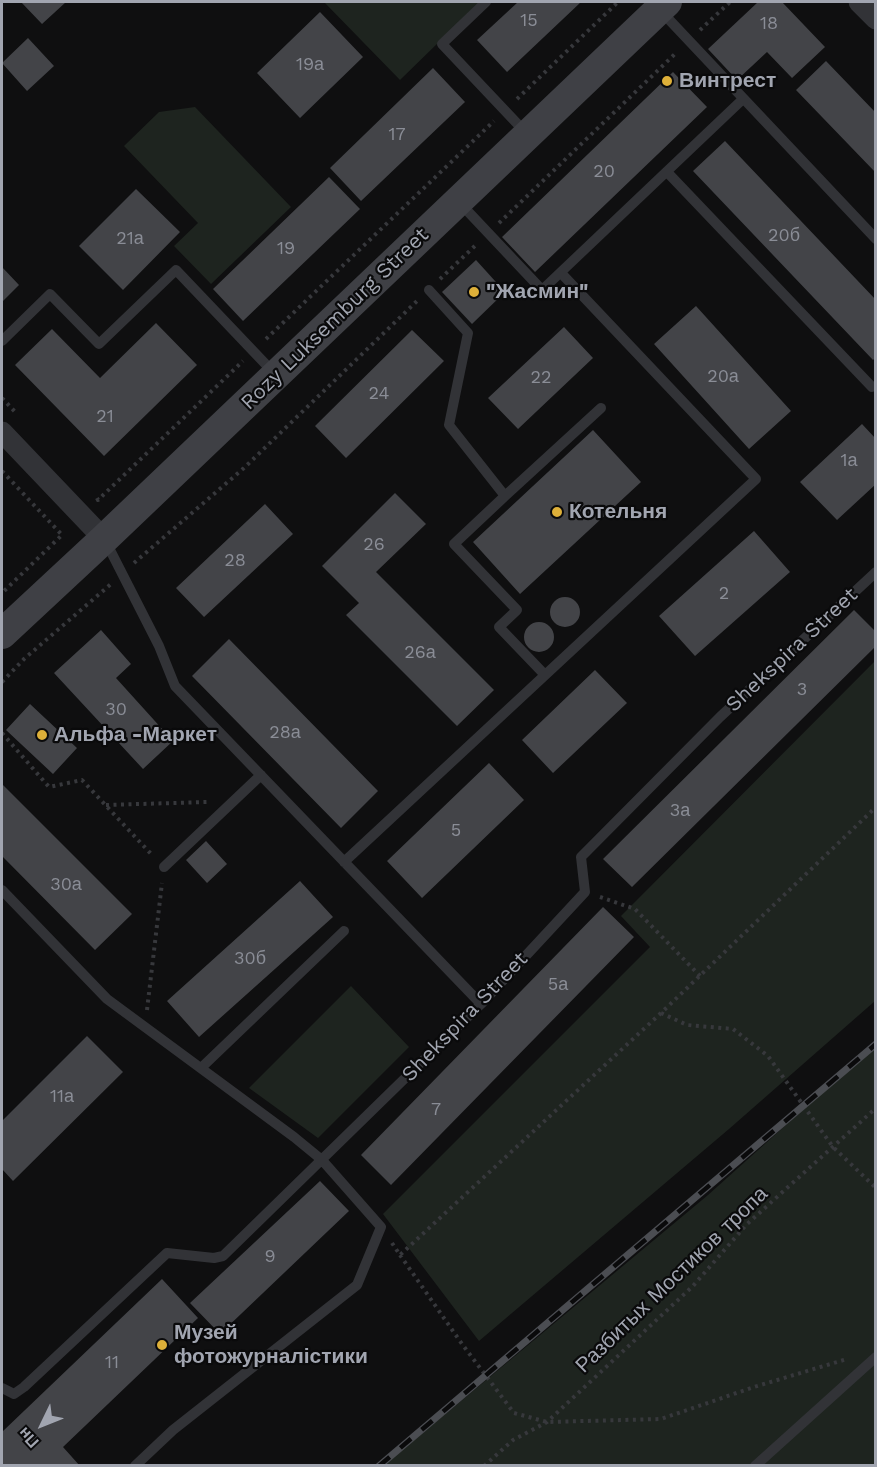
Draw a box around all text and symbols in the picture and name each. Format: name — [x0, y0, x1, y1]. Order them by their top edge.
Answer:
house number: 15 — [520, 10, 538, 32]
house number: 18 — [760, 13, 778, 35]
house number: 19а — [296, 54, 324, 76]
place label: Винтрест — [679, 68, 776, 94]
marker: Винтрест — [660, 74, 674, 88]
house number: 17 — [388, 124, 406, 146]
house number: 20 — [593, 161, 615, 183]
street label: Rozy Luksemburg Street — [236, 223, 434, 415]
house number: 20б — [768, 225, 800, 247]
house number: 21а — [116, 228, 144, 250]
house number: 19 — [277, 238, 295, 260]
place label: "Жасмин" — [486, 279, 588, 305]
marker: "Жасмин" — [467, 285, 481, 299]
house number: 20а — [707, 366, 739, 388]
house number: 22 — [531, 367, 551, 389]
house number: 24 — [369, 383, 389, 405]
house number: 21 — [96, 406, 114, 428]
house number: 1а — [840, 450, 858, 472]
place label: Котельня — [569, 499, 667, 525]
marker: Котельня — [550, 505, 564, 519]
house number: 26 — [363, 534, 385, 556]
house number: 28 — [224, 550, 246, 572]
house number: 2 — [719, 583, 729, 605]
street label: Shekspira Street — [721, 583, 863, 717]
house number: 26а — [404, 642, 436, 664]
house number: 3 — [797, 679, 807, 701]
house number: 30 — [105, 699, 127, 721]
place label: Альфа -Маркет — [54, 722, 217, 748]
house number: 28а — [269, 722, 301, 744]
marker: Альфа -Маркет — [35, 728, 49, 742]
house number: 3а — [670, 800, 690, 822]
house number: 5 — [451, 820, 461, 842]
house number: 30а — [50, 874, 82, 896]
street label: Shekspira Street — [397, 947, 533, 1087]
house number: 30б — [234, 948, 266, 970]
house number: 5а — [548, 974, 568, 996]
house number: 11а — [50, 1086, 74, 1108]
house number: 7 — [431, 1099, 441, 1121]
street label: Разбитых Мостиков тропа — [571, 1182, 773, 1378]
house number: 9 — [264, 1246, 276, 1268]
place label: Музей фотожурналістики — [174, 1320, 368, 1370]
marker: Музей фотожурналістики — [155, 1338, 169, 1352]
house number: 11 — [105, 1352, 119, 1374]
north arrow — [12, 1395, 72, 1455]
text: Пн — [14, 1423, 43, 1452]

